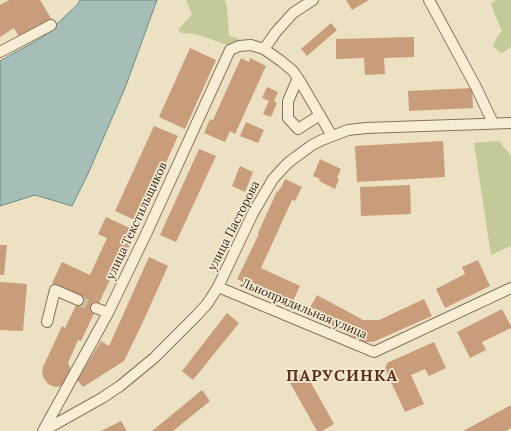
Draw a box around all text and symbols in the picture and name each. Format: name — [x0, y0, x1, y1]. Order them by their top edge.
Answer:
street label: улица Текстильщиков — [103, 160, 171, 282]
street label: улица Пасторова — [205, 179, 263, 273]
street label: Льнопрядильная улица — [239, 276, 369, 342]
district label: ПАРУСИНКА — [286, 366, 398, 386]

